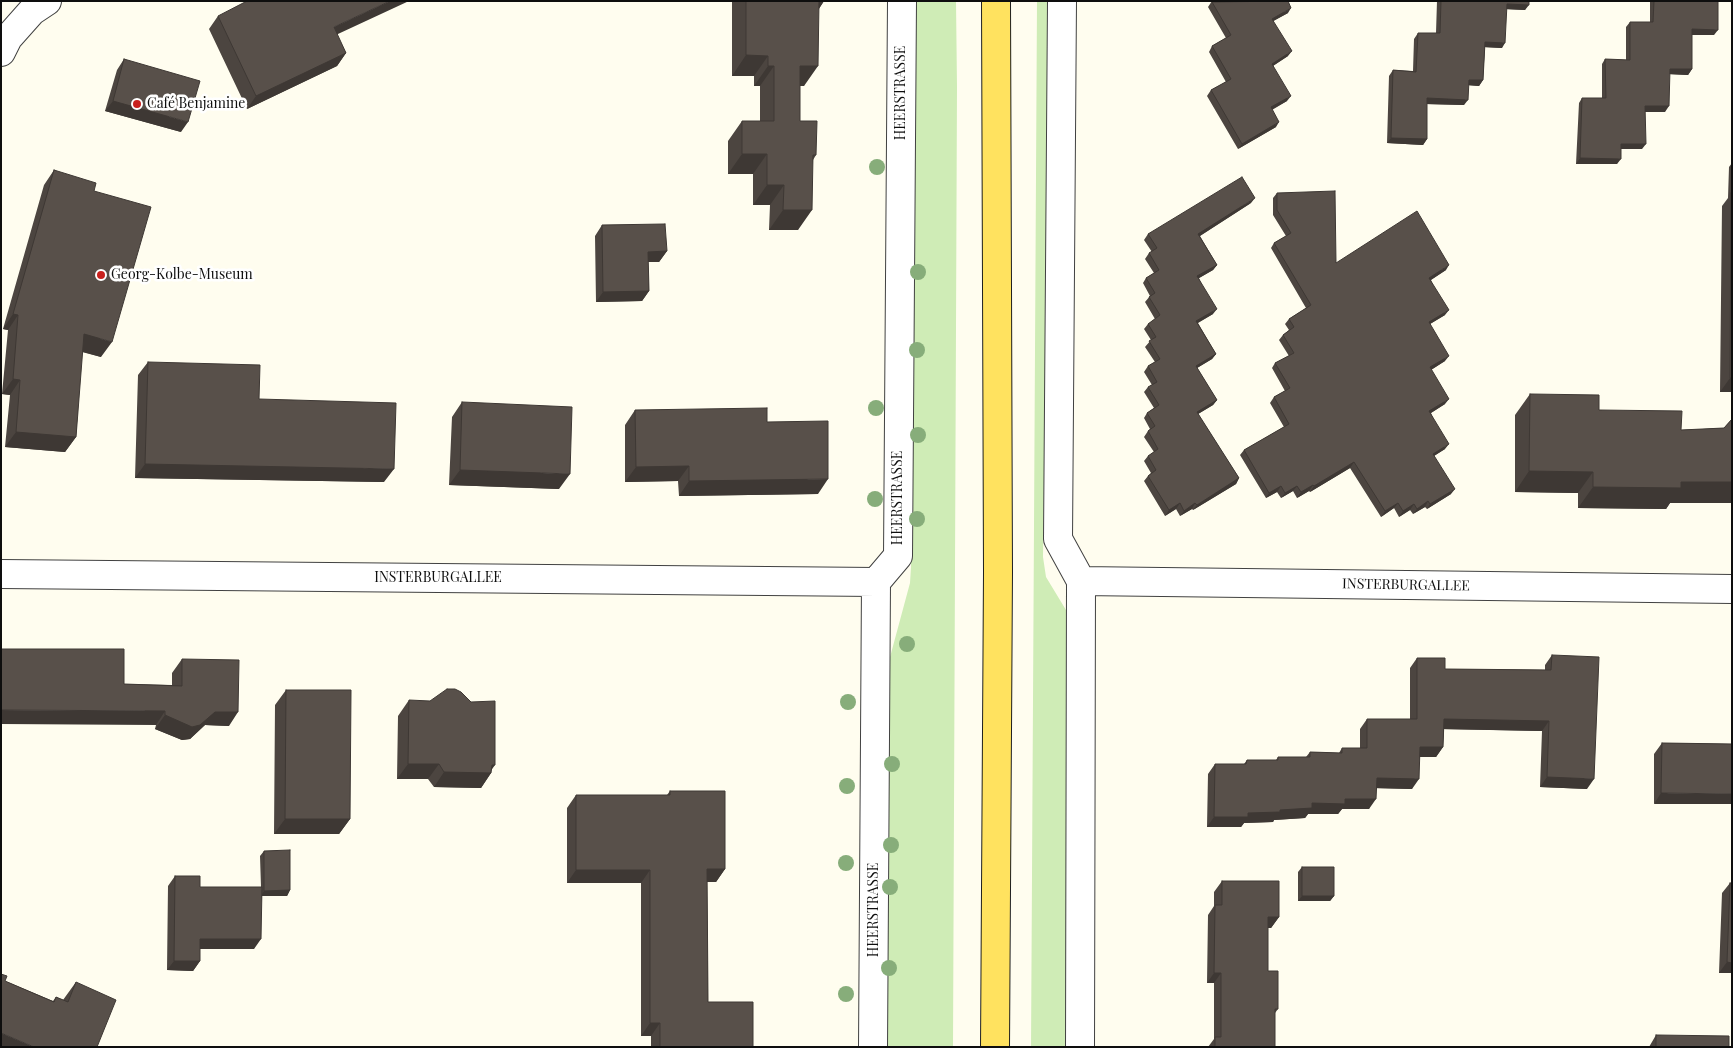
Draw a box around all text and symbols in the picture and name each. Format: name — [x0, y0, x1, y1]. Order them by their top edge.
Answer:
street label: HEERSTRASSE — [893, 46, 909, 140]
place label: Café Benjamine — [147, 96, 245, 112]
marker: Café Benjamine — [131, 98, 143, 110]
place label: Georg-Kolbe-Museum — [111, 267, 253, 283]
marker: Georg-Kolbe-Museum — [95, 269, 107, 281]
street label: HEERSTRASSE — [890, 451, 906, 545]
street label: INSTERBURGALLEE — [374, 570, 502, 586]
street label: INSTERBURGALLEE — [1342, 575, 1470, 595]
street label: HEERSTRASSE — [866, 863, 882, 957]

